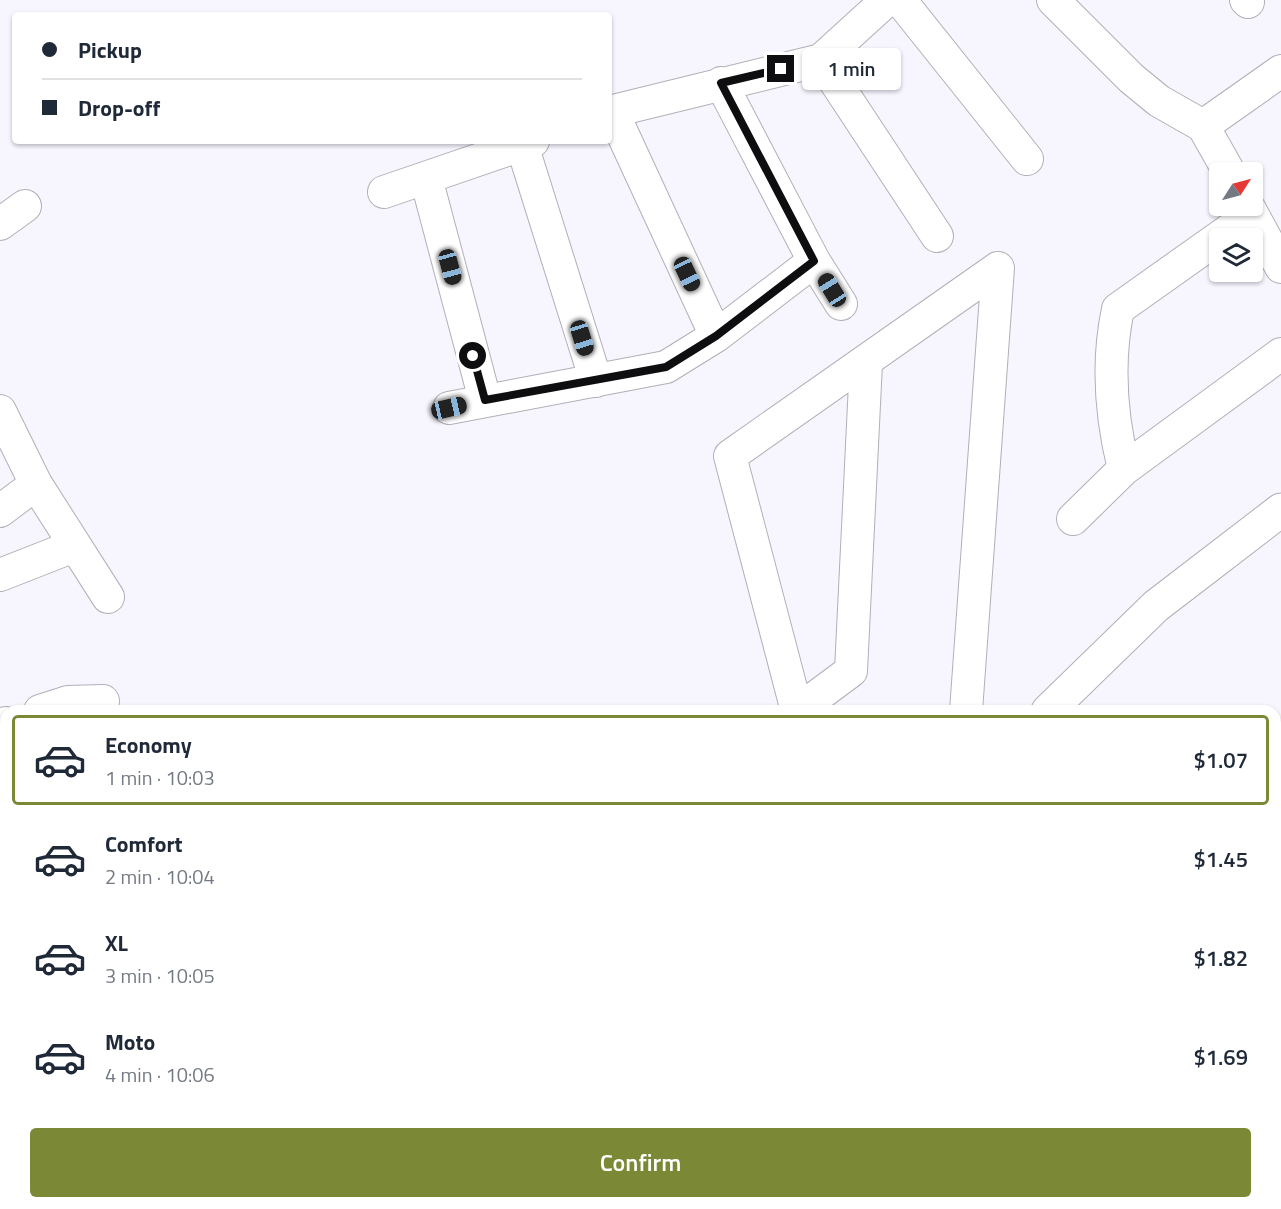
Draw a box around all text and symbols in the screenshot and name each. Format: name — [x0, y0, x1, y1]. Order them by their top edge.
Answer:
text: Pickup — [78, 33, 142, 67]
callout: 1 min — [802, 48, 901, 90]
text: 1 min — [827, 53, 876, 84]
route end — [767, 55, 794, 82]
text: Drop-off — [78, 91, 160, 125]
north arrow — [1209, 162, 1263, 216]
map controls — [1209, 162, 1263, 282]
button: layers — [1209, 228, 1263, 282]
car — [437, 247, 463, 287]
car — [671, 254, 703, 294]
car — [815, 270, 849, 310]
car — [568, 318, 596, 358]
route start — [459, 342, 486, 369]
car — [429, 395, 469, 421]
text: Economy — [105, 728, 192, 762]
icon: car — [33, 733, 87, 787]
text: $1.07 — [1193, 743, 1248, 777]
text: 1 min · 10:03 — [105, 762, 215, 793]
text: Comfort — [105, 827, 183, 861]
icon: car — [33, 832, 87, 886]
text: $1.45 — [1193, 842, 1248, 876]
text: 2 min · 10:04 — [105, 861, 215, 892]
text: XL — [105, 926, 128, 960]
icon: car — [33, 931, 87, 985]
text: $1.82 — [1193, 941, 1248, 975]
text: 3 min · 10:05 — [105, 960, 215, 991]
text: Moto — [105, 1025, 155, 1059]
icon: car — [33, 1030, 87, 1084]
text: $1.69 — [1193, 1040, 1248, 1074]
text: 4 min · 10:06 — [105, 1059, 215, 1090]
button: Confirm — [30, 1128, 1251, 1197]

